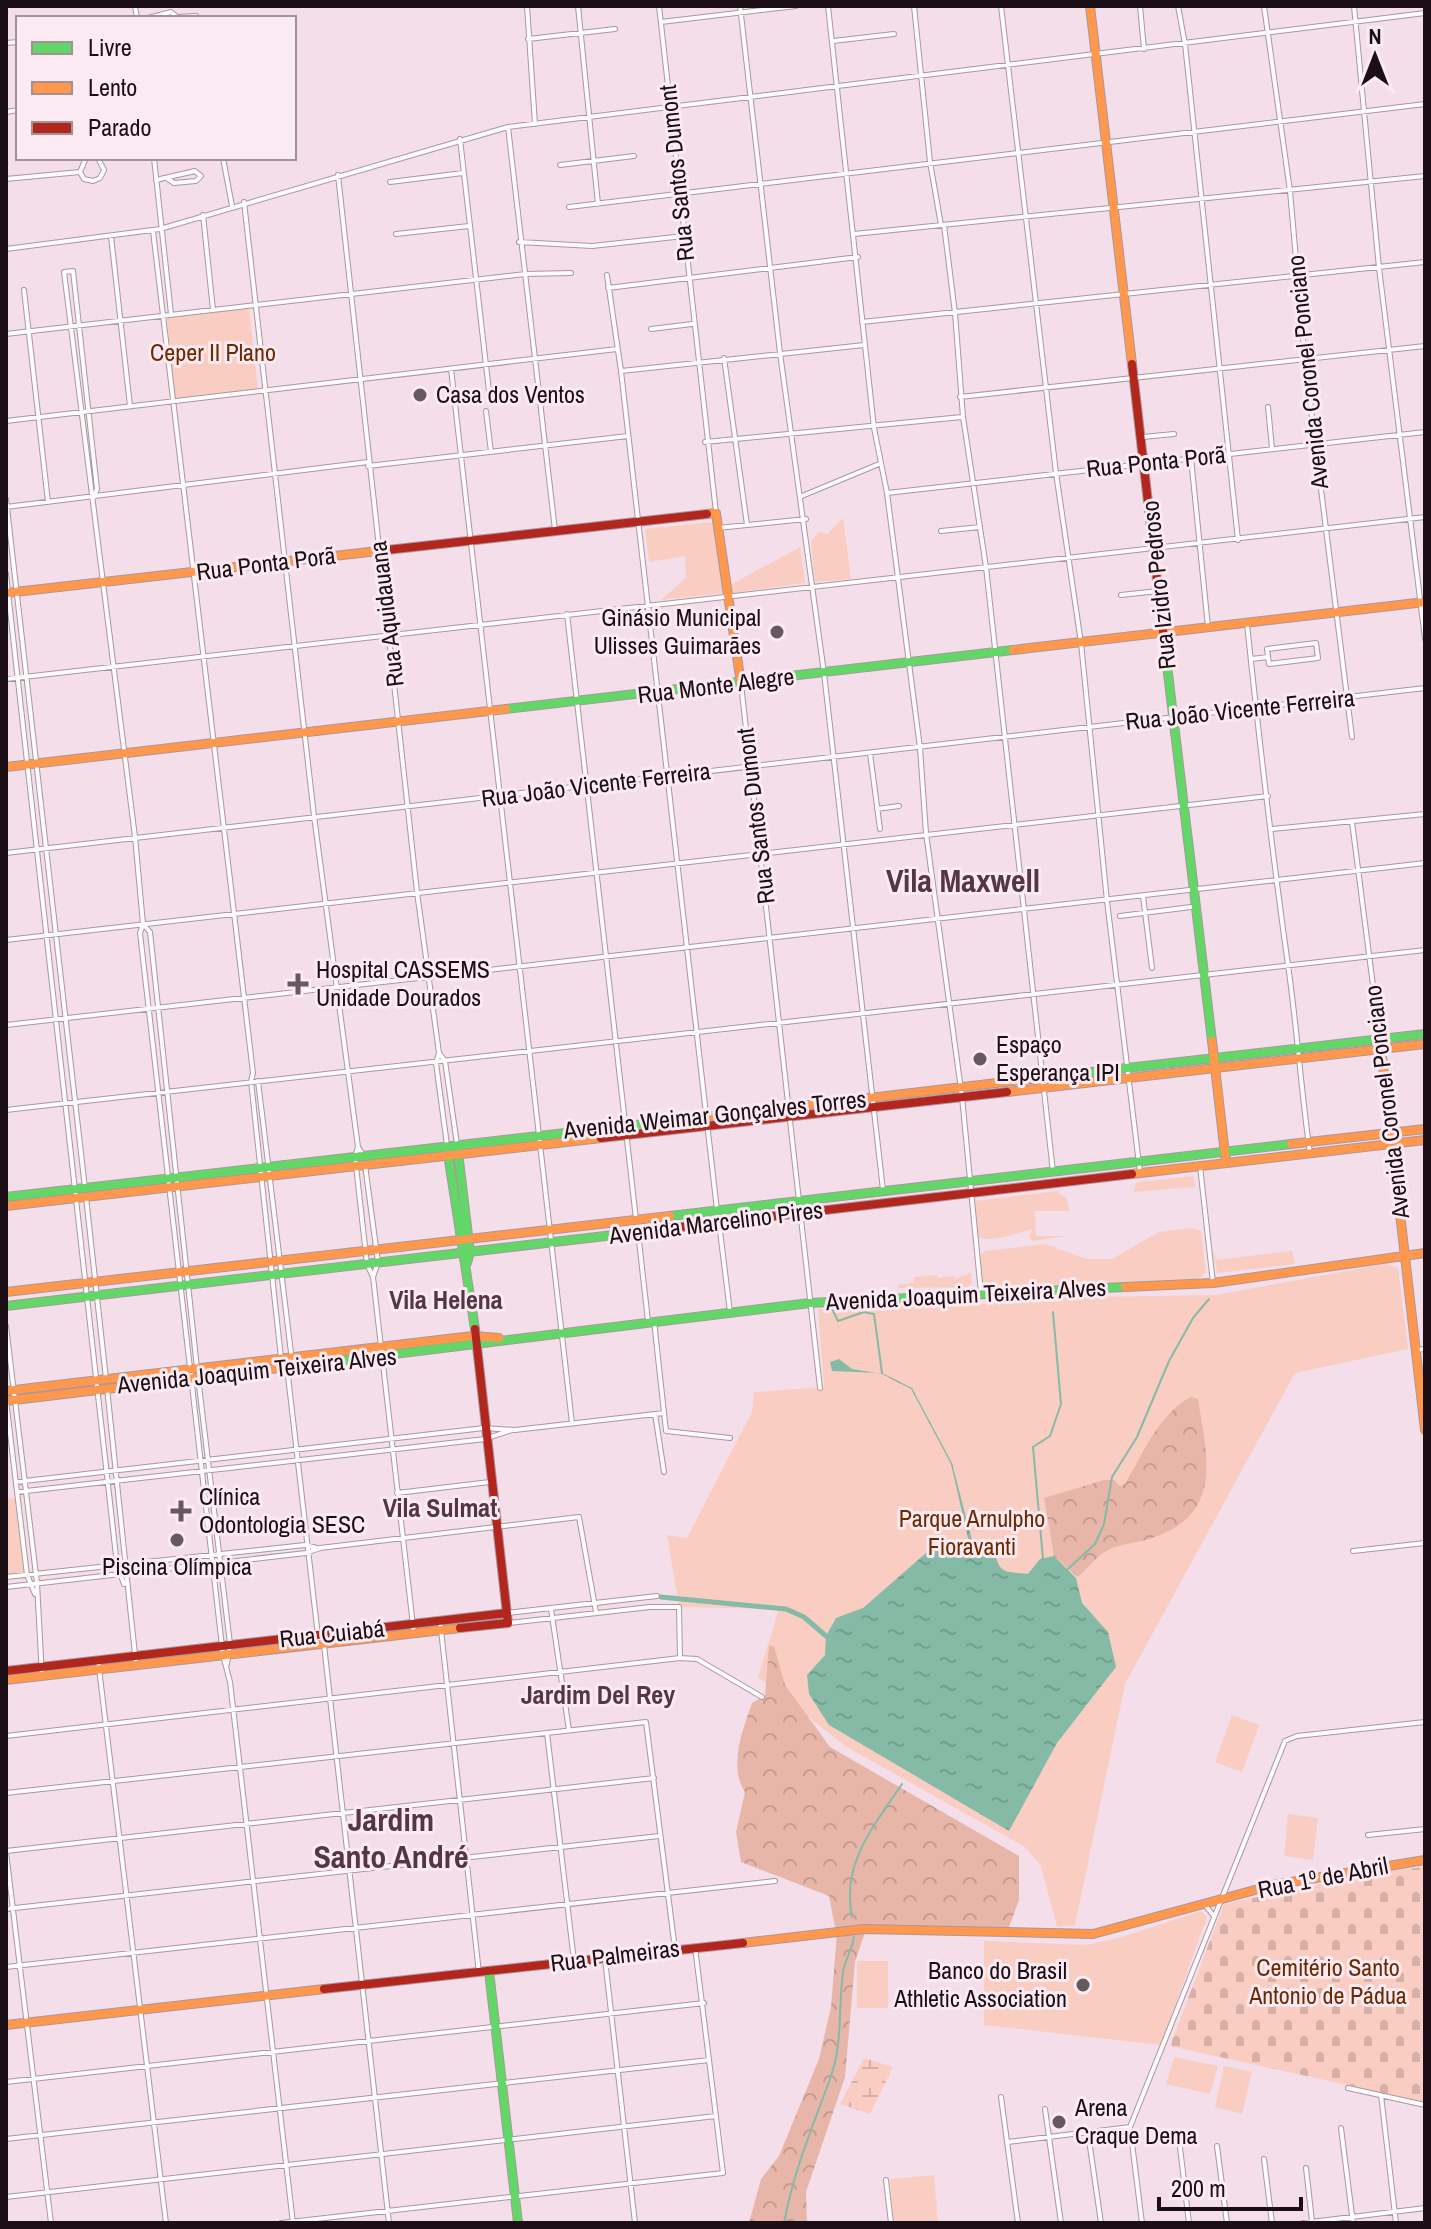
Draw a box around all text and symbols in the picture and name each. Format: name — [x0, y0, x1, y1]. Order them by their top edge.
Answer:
legend — [16, 16, 296, 160]
north arrow — [1335, 16, 1415, 96]
text: N — [1368, 21, 1382, 51]
text: Livre — [88, 31, 132, 63]
text: Lento — [88, 71, 137, 103]
street label: Rua Santos Dumont — [651, 83, 701, 263]
text: Parado — [88, 111, 151, 143]
street label: Avenida Coronel Ponciano — [1279, 254, 1335, 492]
park label: Ceper II Plano — [150, 336, 276, 368]
place label: Casa dos Ventos — [436, 378, 585, 410]
marker: Casa dos Ventos — [411, 386, 429, 404]
street label: Rua Ponta Porã — [1085, 438, 1227, 484]
street label: Rua Izidro Pedroso — [1133, 499, 1183, 671]
street label: Rua Ponta Porã — [194, 539, 337, 587]
street label: Rua Aquidauana — [361, 539, 411, 689]
place label: Ginásio Municipal Ulisses Guimarães — [594, 601, 761, 661]
marker: Ginásio Municipal Ulisses Guimarães — [768, 623, 786, 641]
street label: Rua Monte Alegre — [636, 660, 796, 710]
street label: Rua João Vicente Ferreira — [1124, 681, 1356, 737]
street label: Rua Santos Dumont — [728, 726, 782, 906]
street label: Rua João Vicente Ferreira — [479, 754, 712, 814]
district label: Vila Maxwell — [886, 859, 1040, 902]
place label: Hospital CASSEMS Unidade Dourados — [316, 953, 490, 1013]
marker: Hospital CASSEMS Unidade Dourados — [287, 973, 309, 995]
street label: Avenida Coronel Ponciano — [1356, 984, 1416, 1222]
place label: Espaço Esperança IPI — [996, 1028, 1120, 1088]
marker: Espaço Esperança IPI — [971, 1050, 989, 1068]
street label: Avenida Weimar Gonçalves Torres — [561, 1082, 868, 1146]
street label: Avenida Marcelino Pires — [606, 1193, 825, 1251]
street label: Avenida Joaquim Teixeira Alves — [824, 1271, 1107, 1317]
district label: Vila Helena — [389, 1282, 503, 1317]
street label: Avenida Joaquim Teixeira Alves — [115, 1339, 398, 1401]
place label: Clínica Odontologia SESC — [199, 1480, 365, 1540]
district label: Vila Sulmat — [383, 1490, 497, 1525]
marker: Clínica Odontologia SESC — [170, 1500, 192, 1522]
park label: Parque Arnulpho Fioravanti — [899, 1502, 1045, 1562]
marker: Piscina Olímpica — [168, 1531, 186, 1549]
place label: Piscina Olímpica — [102, 1550, 252, 1582]
street label: Rua Cuiabá — [278, 1612, 386, 1654]
district label: Jardim Del Rey — [521, 1677, 675, 1712]
district label: Jardim Santo André — [313, 1798, 469, 1878]
street label: Rua 1º de Abril — [1255, 1849, 1391, 1905]
street label: Rua Palmeiras — [548, 1931, 681, 1979]
park label: Cemitério Santo Antonio de Pádua — [1248, 1951, 1407, 2011]
place label: Banco do Brasil Athletic Association — [893, 1954, 1067, 2014]
marker: Banco do Brasil Athletic Association — [1074, 1976, 1092, 1994]
place label: Arena Craque Dema — [1074, 2091, 1198, 2151]
marker: Arena Craque Dema — [1050, 2113, 1068, 2131]
scale bar — [1159, 2161, 1301, 2211]
text: 200 m — [1171, 2172, 1226, 2204]

